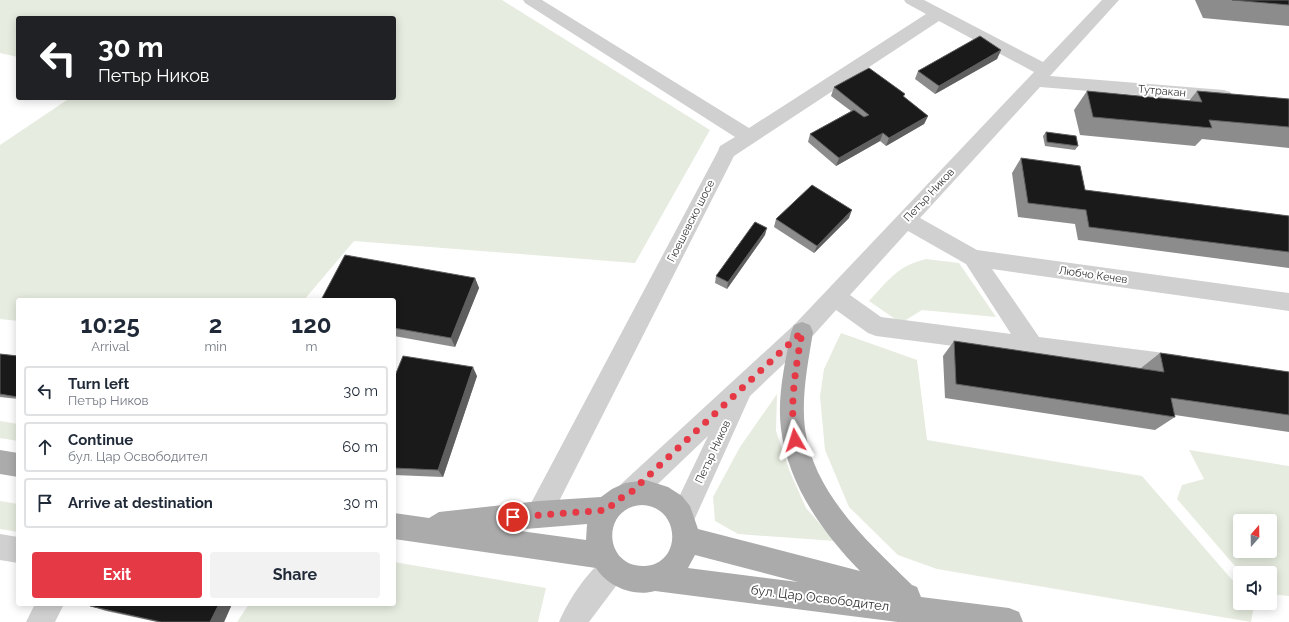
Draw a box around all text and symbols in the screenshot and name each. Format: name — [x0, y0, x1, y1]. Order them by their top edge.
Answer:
text: 30 m — [98, 31, 164, 64]
icon: left — [32, 32, 84, 84]
text: Петър Ников — [98, 65, 210, 86]
street label: Тутракан — [1138, 82, 1186, 100]
street label: Петър Ников — [901, 166, 957, 224]
street label: Гюешевско шосе — [665, 177, 718, 264]
street label: Любчо Кечев — [1058, 264, 1128, 286]
text: 10:25 — [81, 310, 140, 339]
text: 2 — [209, 310, 222, 339]
text: 120 — [291, 310, 331, 339]
text: Arrival — [91, 339, 129, 354]
text: min — [204, 339, 227, 354]
text: m — [305, 339, 317, 354]
text: Turn left — [68, 375, 129, 393]
icon: left — [34, 380, 56, 402]
text: 30 m — [343, 382, 378, 400]
text: Петър Ников — [68, 393, 149, 408]
street label: Петър Ников — [693, 418, 733, 486]
position arrow — [774, 419, 816, 461]
text: Continue — [68, 431, 133, 449]
icon: ahead — [34, 436, 56, 458]
text: 60 m — [342, 438, 378, 456]
text: бул. Цар Освободител — [68, 449, 208, 464]
icon: arrive — [34, 492, 56, 514]
text: Arrive at destination — [68, 494, 213, 512]
text: 30 m — [343, 494, 378, 512]
pin — [496, 500, 530, 534]
icon: arrive — [502, 506, 524, 528]
north arrow — [1233, 514, 1277, 558]
map controls — [1233, 514, 1277, 610]
button: Exit — [32, 552, 202, 598]
button: Share — [210, 552, 380, 598]
button: sound — [1233, 566, 1277, 610]
street label: бул. Цар Освободител — [750, 582, 890, 614]

